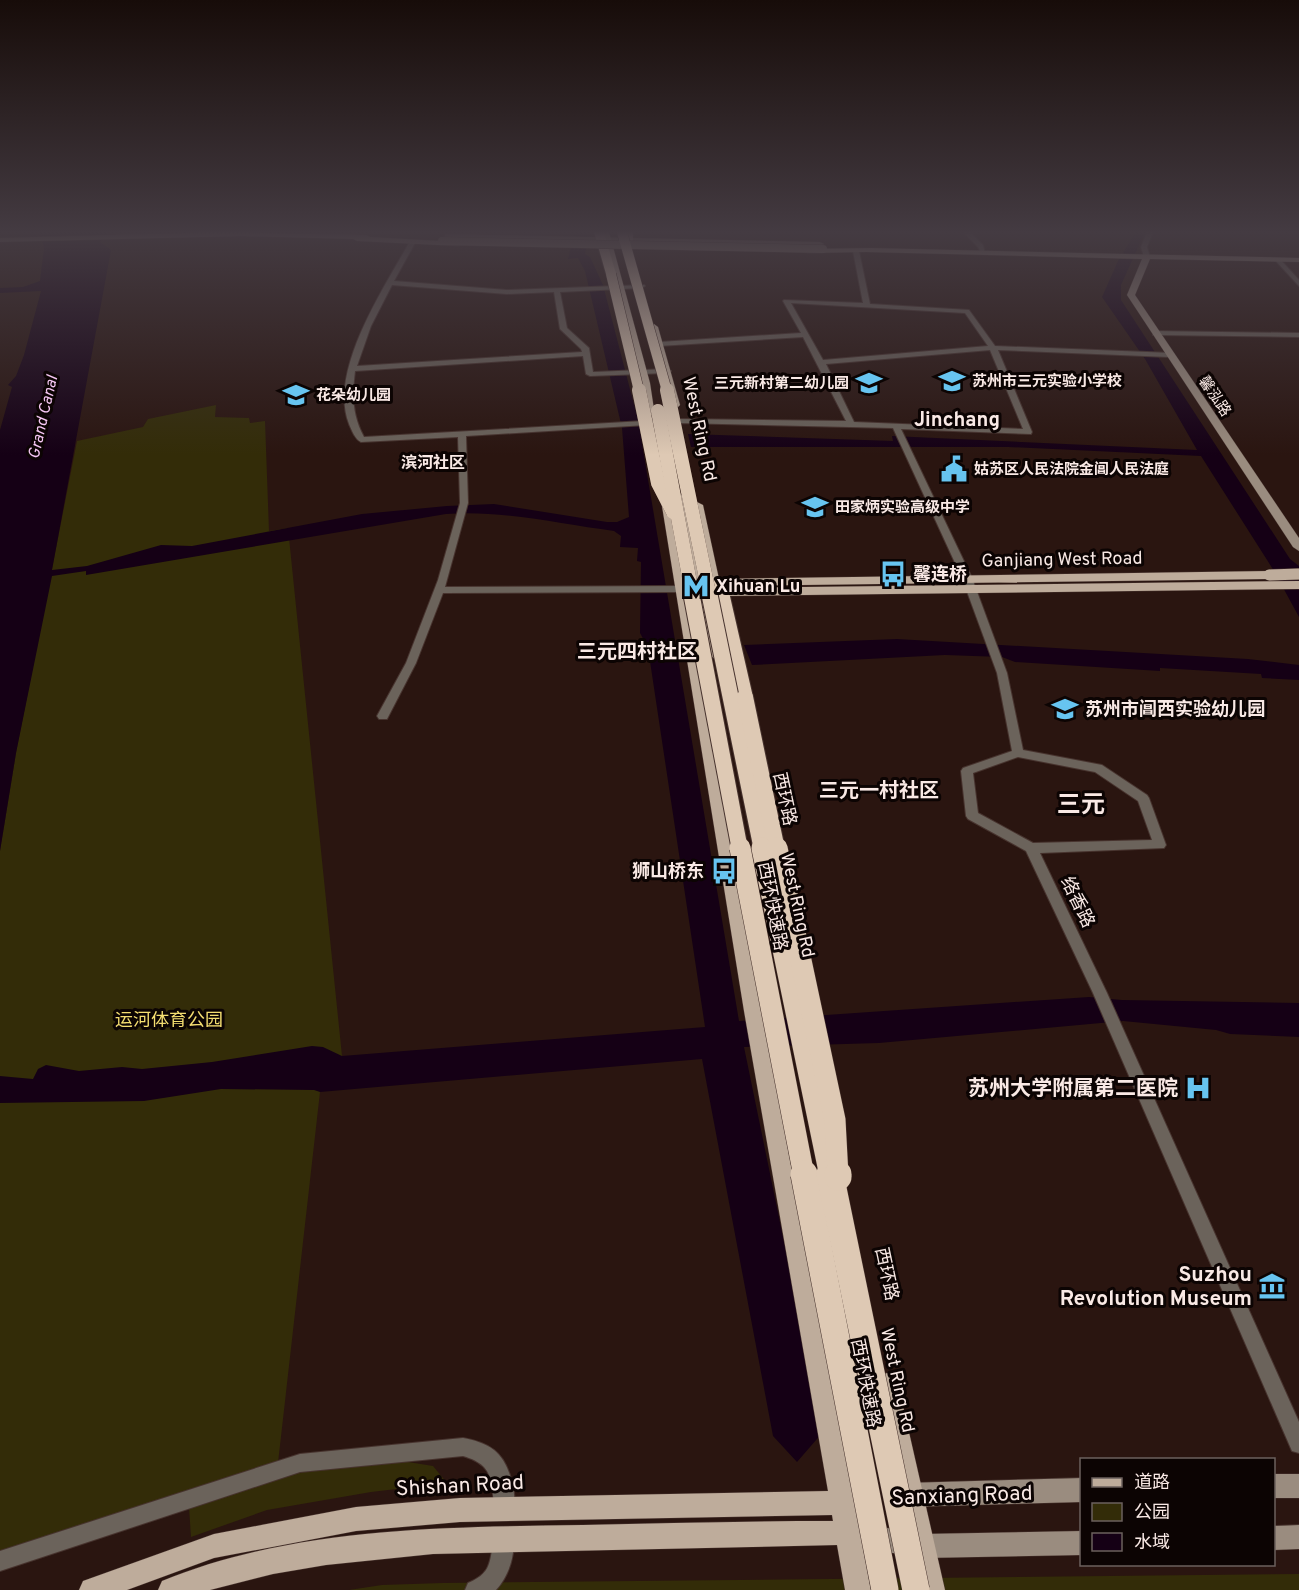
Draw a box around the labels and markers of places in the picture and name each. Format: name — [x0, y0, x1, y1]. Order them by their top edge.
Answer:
school or university icon: 苏州市三元实验小学校 — [937, 366, 967, 396]
school or university icon: 三元新村第二幼儿园 — [854, 368, 884, 398]
place label: 苏州市三元实验小学校 — [972, 372, 1122, 392]
place label: 三元新村第二幼儿园 — [714, 374, 849, 394]
school or university icon: 花朵幼儿园 — [281, 380, 311, 410]
place label: 花朵幼儿园 — [316, 386, 391, 406]
public building icon: 姑苏区人民法院金阊人民法庭 — [939, 454, 969, 484]
place label: 姑苏区人民法院金阊人民法庭 — [974, 460, 1169, 480]
school or university icon: 田家炳实验高级中学 — [800, 492, 830, 522]
place label: 田家炳实验高级中学 — [835, 498, 970, 518]
bus stop icon: 馨连桥 — [878, 559, 908, 589]
place label: 馨连桥 — [913, 564, 967, 587]
metro station icon: Xihuan Lu — [681, 571, 711, 601]
place label: Xihuan Lu — [716, 576, 800, 599]
school or university icon: 苏州市阊西实验幼儿园 — [1050, 694, 1080, 724]
place label: 苏州市阊西实验幼儿园 — [1085, 699, 1265, 722]
bus stop icon: 狮山桥东 — [709, 856, 739, 886]
place label: 狮山桥东 — [632, 861, 704, 884]
hospital icon: 苏州大学附属第二医院 — [1183, 1073, 1213, 1103]
place label: 苏州大学附属第二医院 — [968, 1076, 1178, 1103]
place label: Suzhou Revolution Museum — [1060, 1262, 1252, 1313]
museum icon: Suzhou Revolution Museum — [1257, 1271, 1287, 1301]

